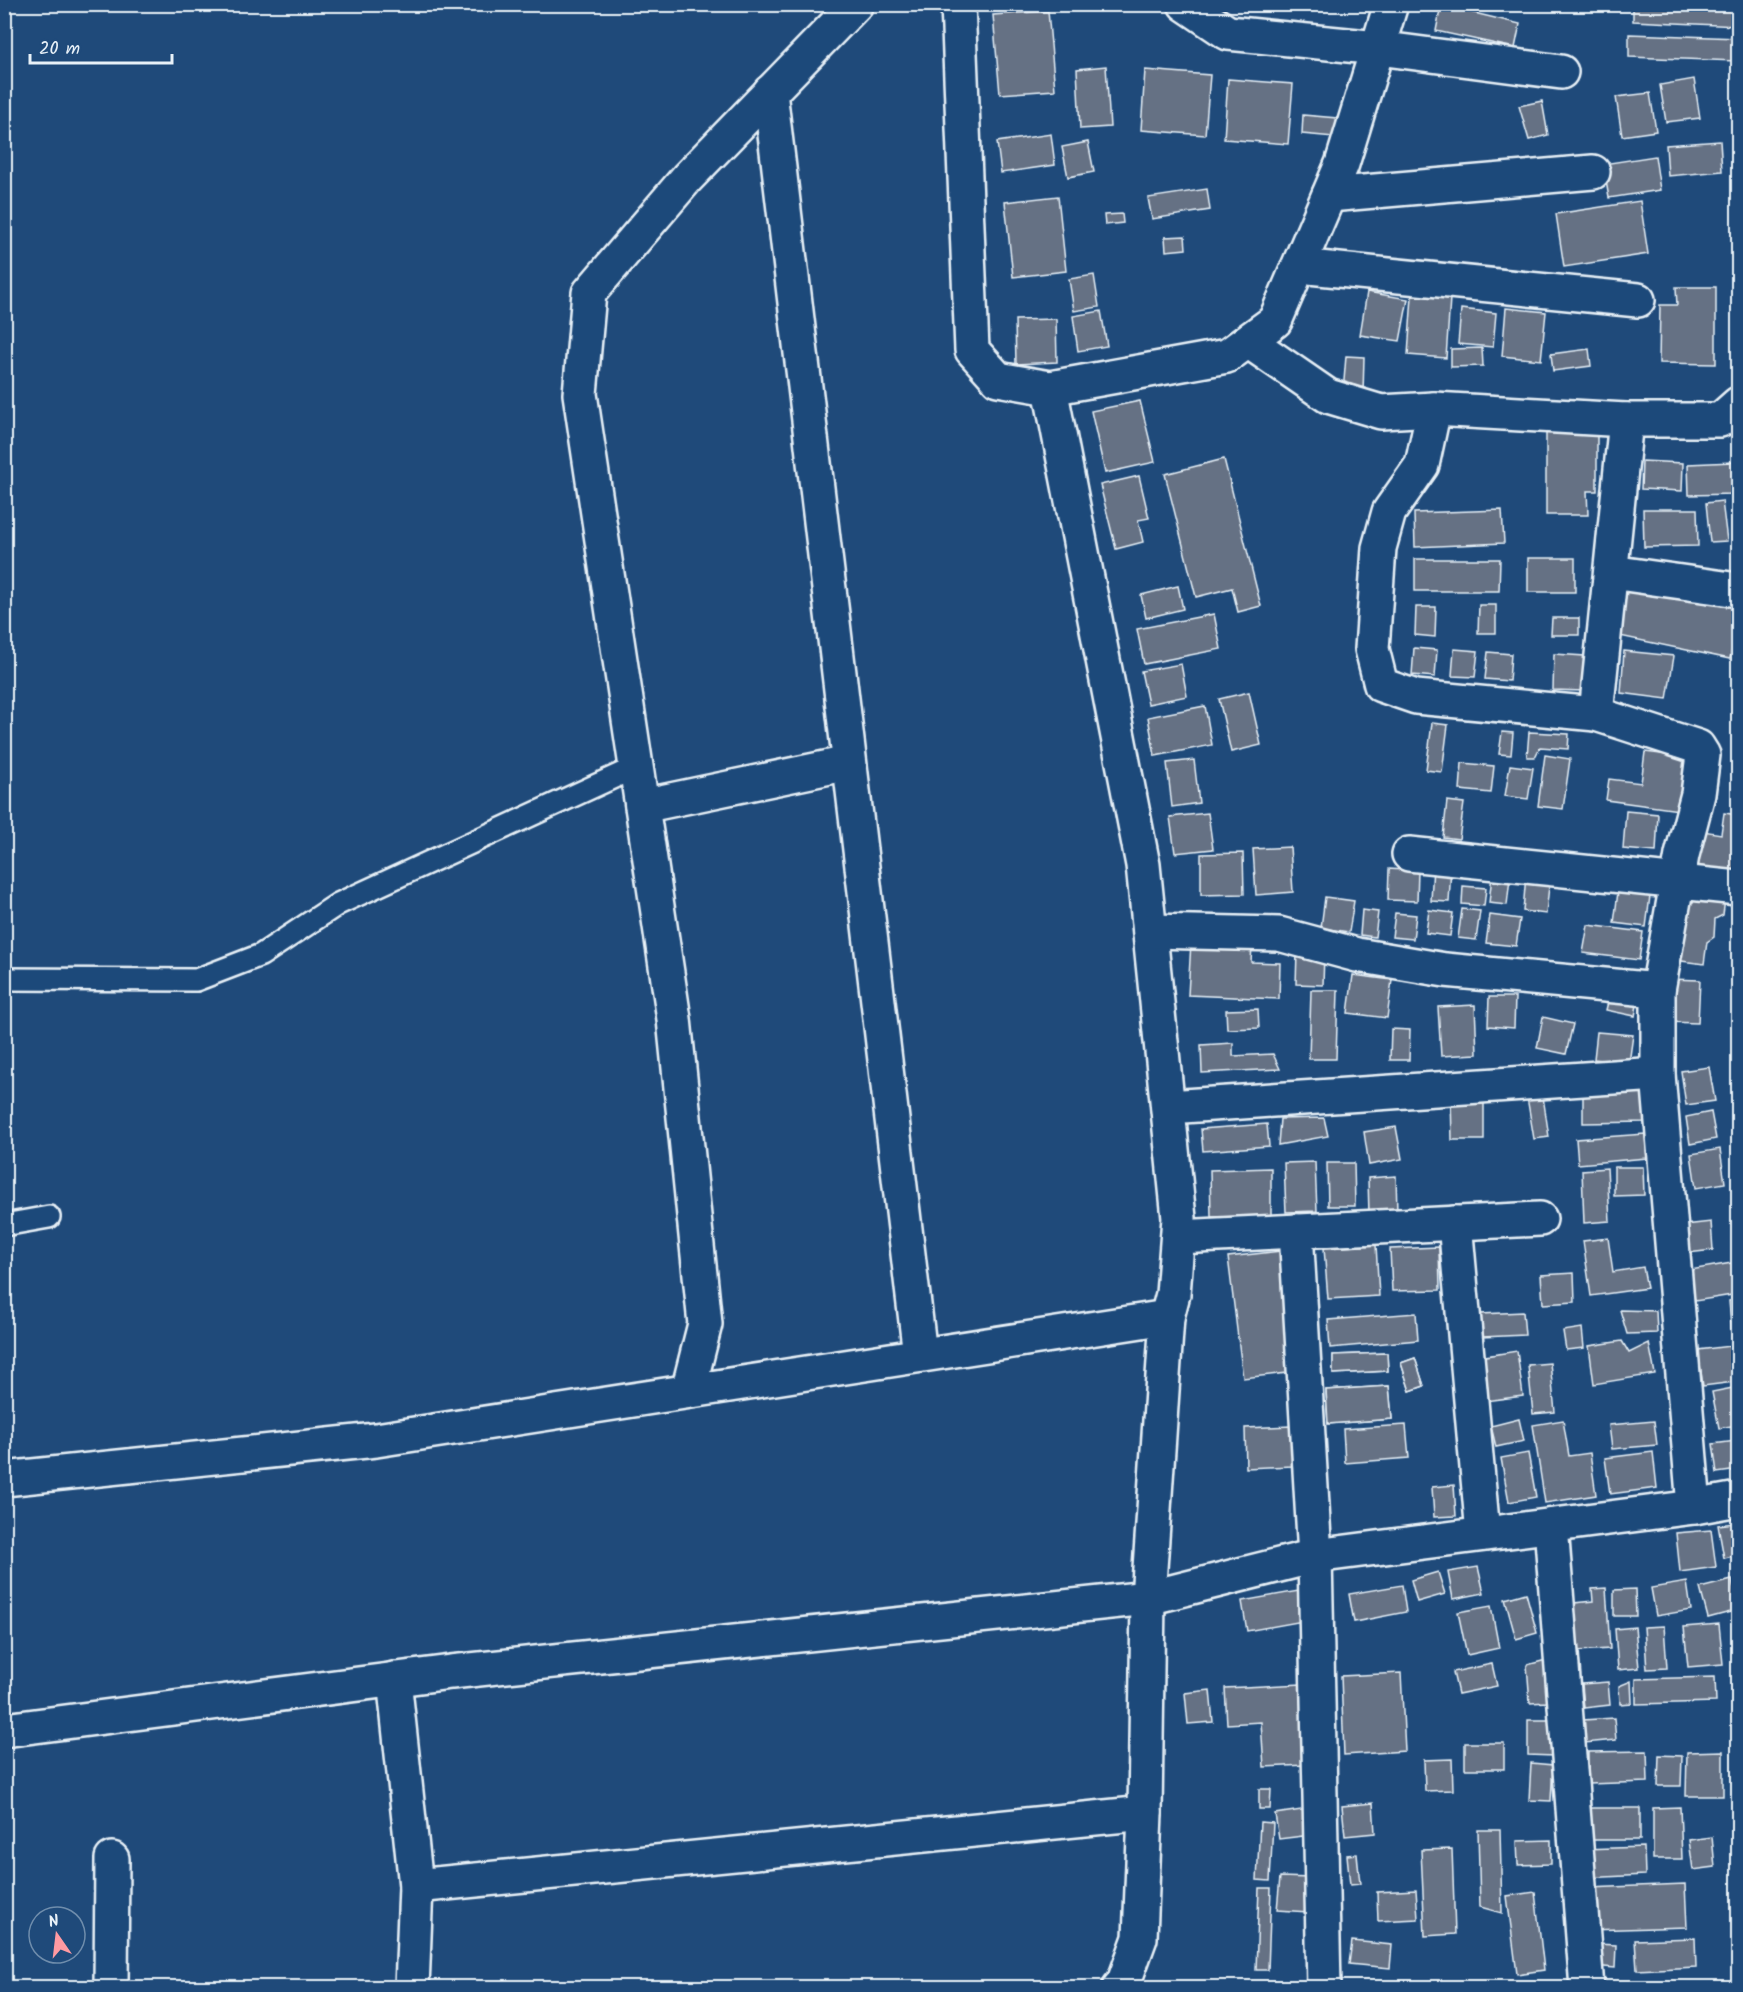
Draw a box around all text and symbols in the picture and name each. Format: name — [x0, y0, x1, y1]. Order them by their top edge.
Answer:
scale bar — [30, 27, 172, 65]
text: 20 m — [39, 35, 80, 64]
north arrow — [27, 1905, 87, 1965]
text: N — [46, 1909, 62, 1935]

